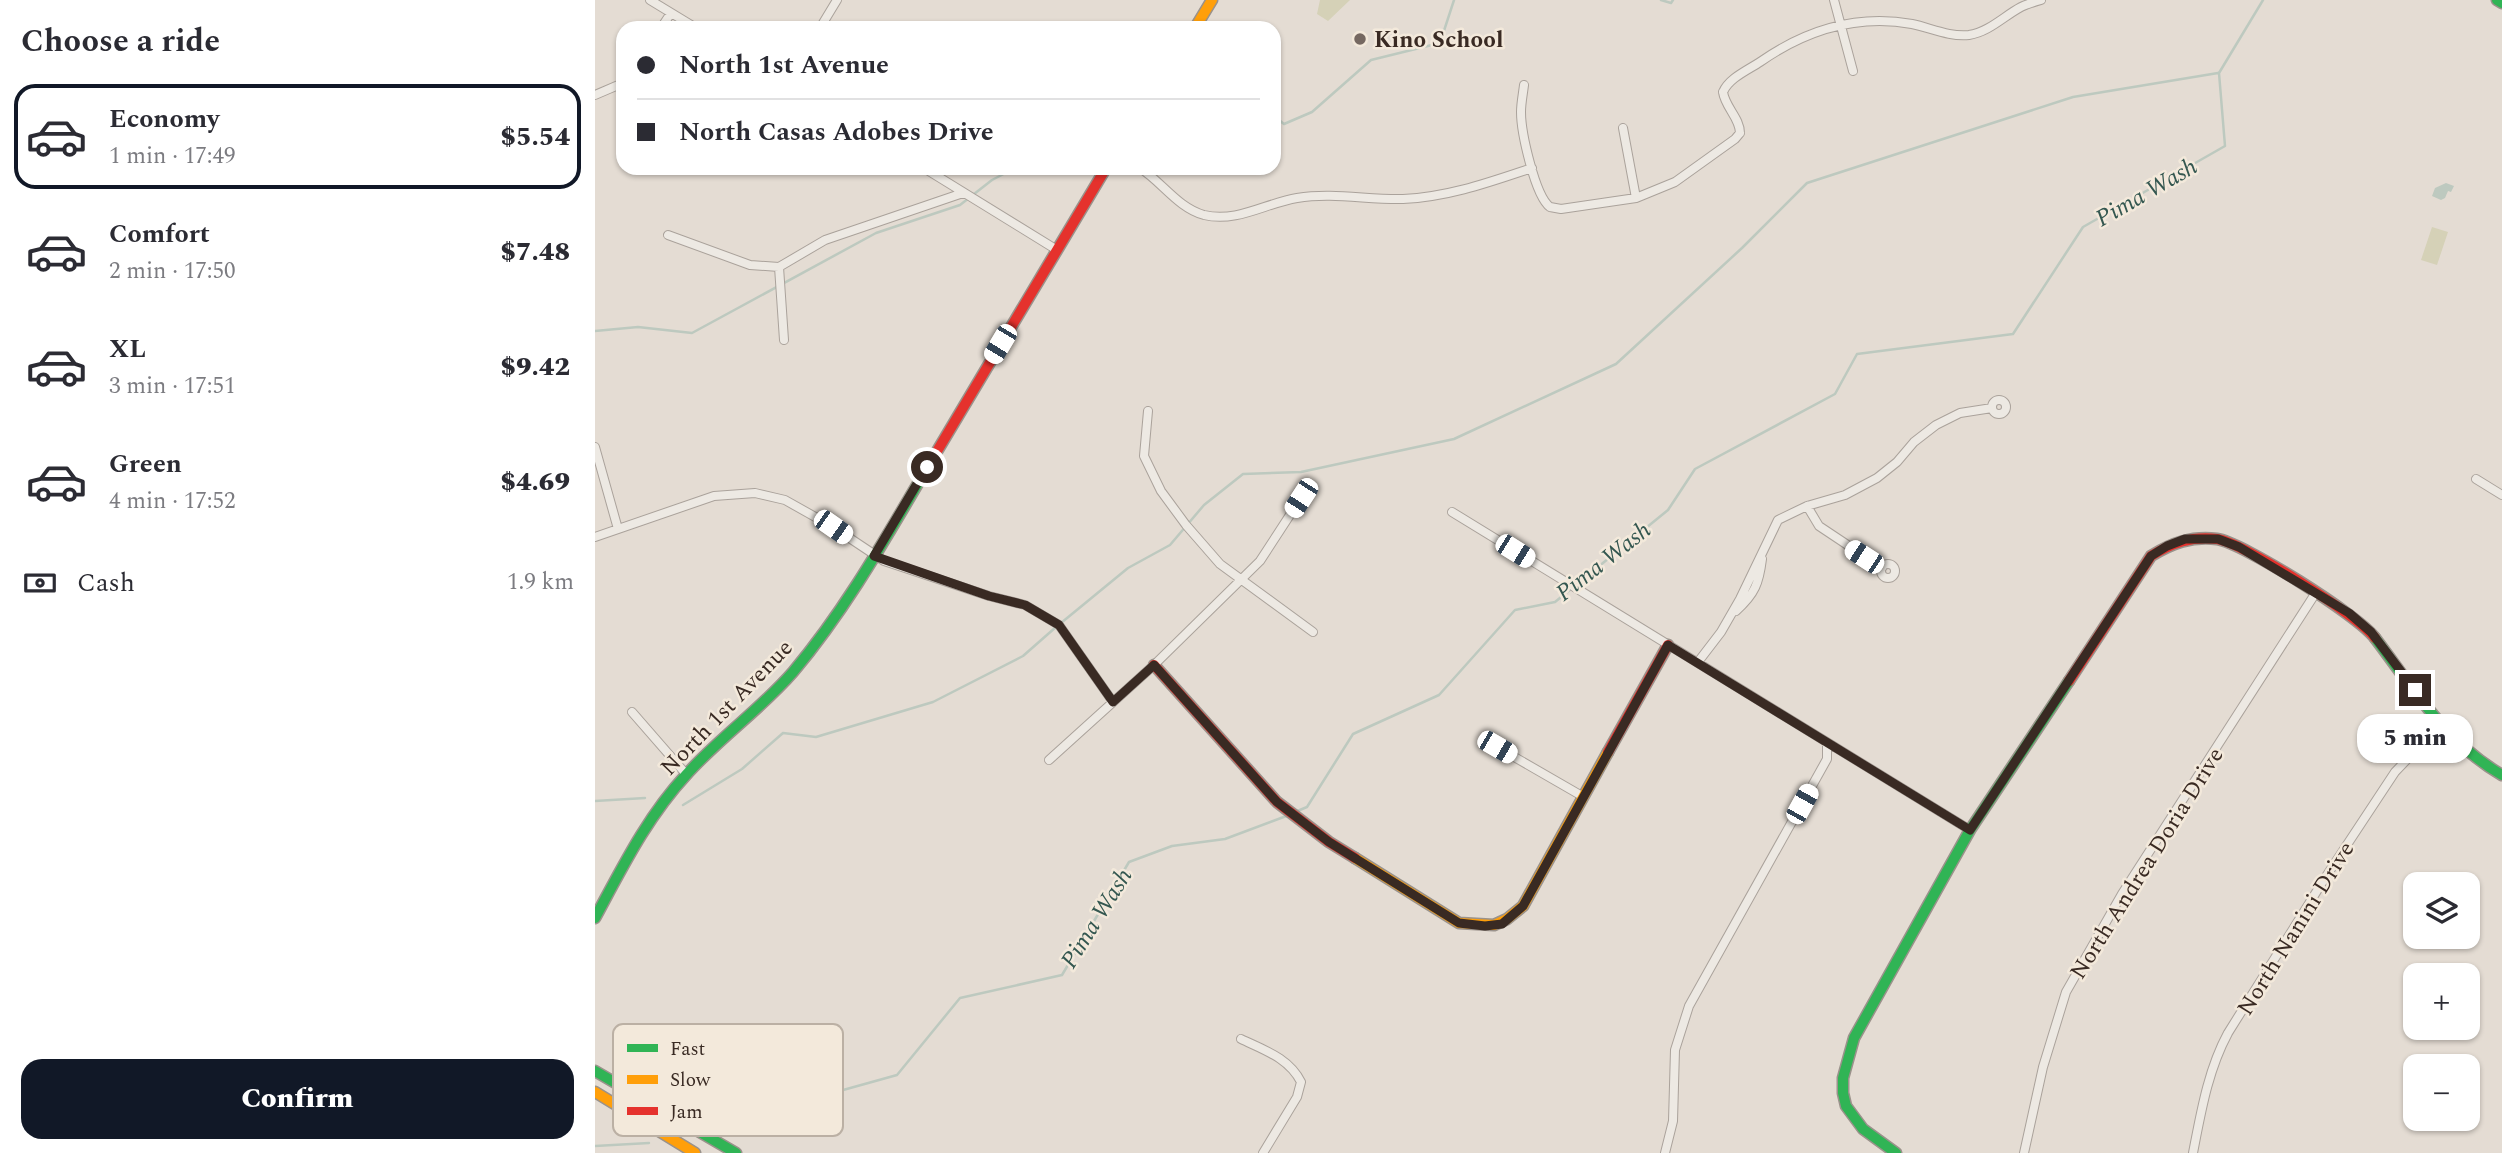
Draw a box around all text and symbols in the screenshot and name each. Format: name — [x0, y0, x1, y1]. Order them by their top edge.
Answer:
text: Choose a ride — [21, 17, 220, 66]
place label: Kino School — [1374, 23, 1503, 58]
marker: Kino School — [1352, 31, 1368, 47]
text: North 1st Avenue — [679, 45, 889, 85]
text: Economy — [109, 99, 219, 139]
icon: car — [25, 105, 88, 168]
text: North Casas Adobes Drive — [679, 112, 994, 152]
text: $5.54 — [500, 117, 570, 157]
text: 1 min · 17:49 — [109, 139, 236, 174]
water label: Pima Wash — [2089, 149, 2204, 237]
text: Comfort — [109, 214, 210, 254]
icon: car — [25, 220, 88, 283]
text: $7.48 — [500, 232, 570, 272]
text: 2 min · 17:50 — [109, 254, 236, 289]
car — [981, 321, 1020, 367]
text: XL — [109, 329, 146, 369]
icon: car — [25, 335, 88, 398]
text: $9.42 — [500, 347, 570, 387]
text: 3 min · 17:51 — [109, 369, 236, 404]
text: Green — [109, 444, 182, 484]
icon: car — [25, 450, 88, 513]
route start — [911, 451, 943, 483]
text: $4.69 — [500, 462, 570, 502]
car — [1281, 475, 1322, 521]
text: 4 min · 17:52 — [109, 484, 236, 519]
car — [810, 506, 857, 548]
water label: Pima Wash — [1548, 513, 1659, 611]
car — [1492, 531, 1539, 571]
car — [1841, 537, 1888, 577]
text: Cash — [77, 563, 135, 603]
icon: cash — [21, 564, 59, 602]
text: 1.9 km — [507, 565, 574, 600]
street label: North 1st Avenue — [653, 632, 802, 784]
route end — [2399, 674, 2431, 706]
callout: 5 min — [2357, 714, 2473, 764]
text: 5 min — [2383, 721, 2447, 756]
car — [1474, 727, 1521, 767]
street label: North Andrea Doria Drive — [2061, 741, 2233, 987]
car — [1783, 781, 1822, 827]
street label: North Nanini Drive — [2229, 835, 2364, 1023]
water label: Pima Wash — [1052, 861, 1142, 976]
map controls — [2403, 872, 2480, 1131]
button: layers — [2403, 872, 2480, 949]
button: + — [2403, 963, 2480, 1040]
legend — [613, 1024, 843, 1136]
text: Fast — [670, 1035, 706, 1064]
button: − — [2403, 1054, 2480, 1131]
button: Confirm — [21, 1059, 574, 1139]
text: Slow — [670, 1066, 711, 1095]
text: Jam — [670, 1098, 702, 1127]

